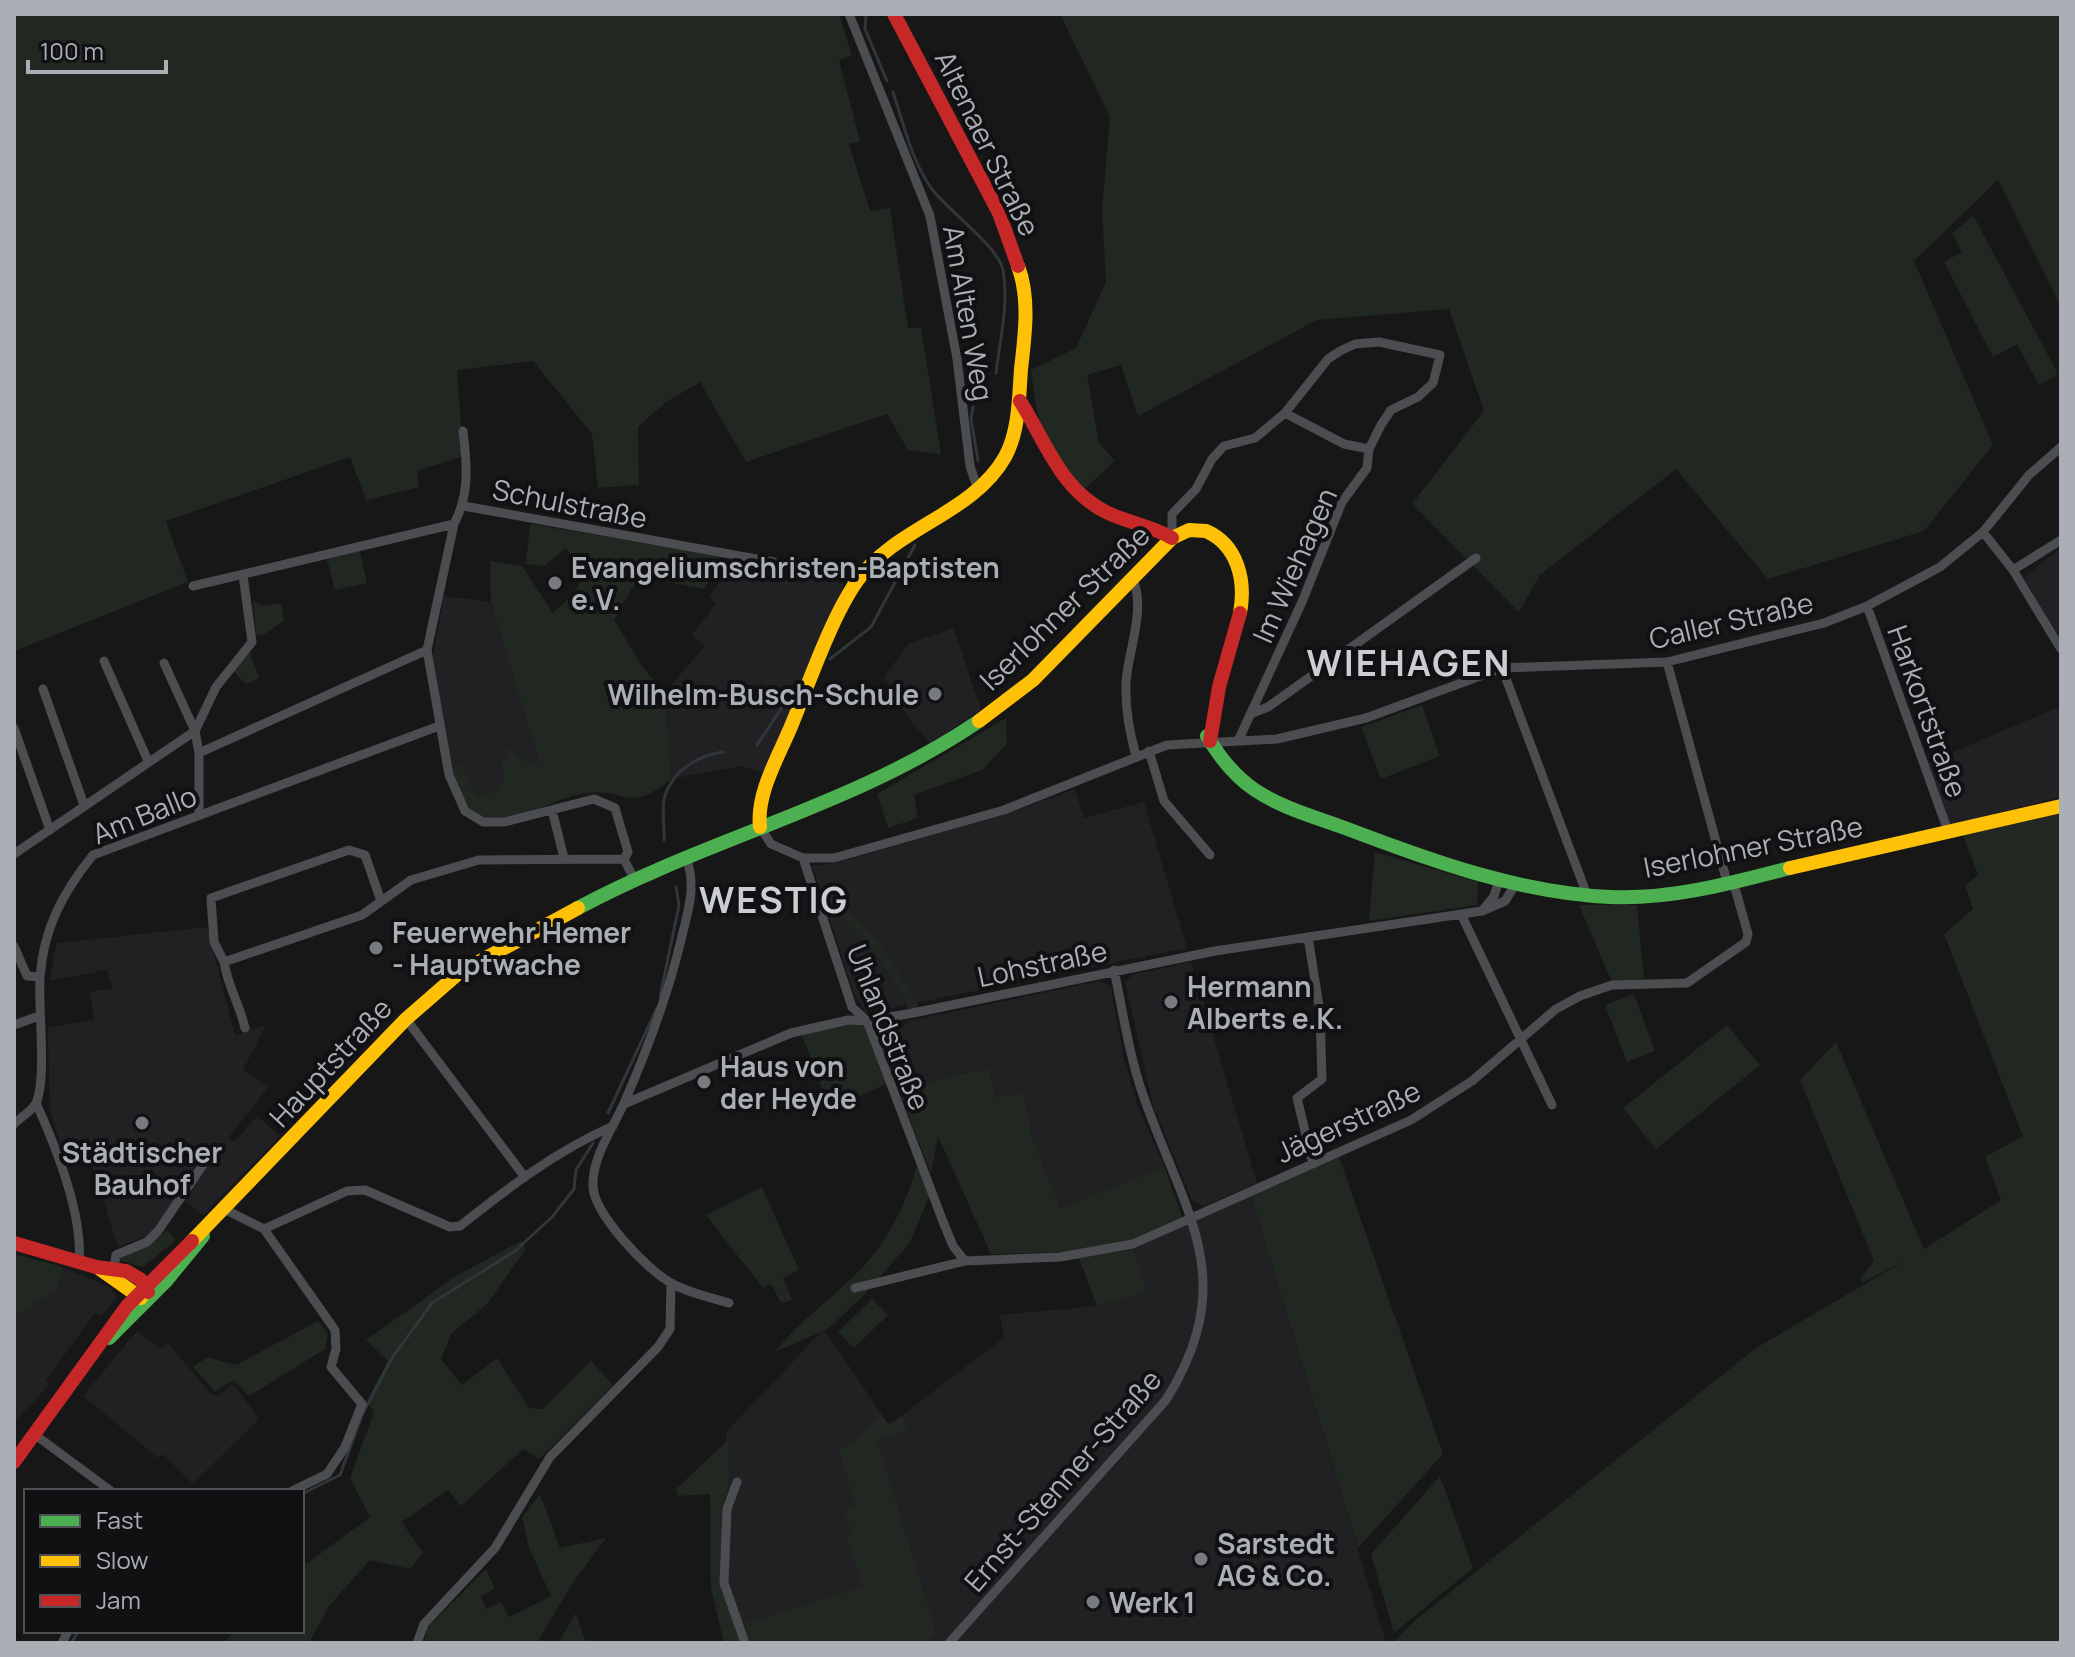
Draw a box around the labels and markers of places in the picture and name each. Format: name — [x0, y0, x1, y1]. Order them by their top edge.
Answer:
place label: Evangeliumschristen-Baptisten e.V. — [571, 548, 1000, 618]
marker: Evangeliumschristen-Baptisten e.V. — [546, 574, 564, 592]
place label: Wilhelm-Busch-Schule — [607, 675, 919, 713]
marker: Wilhelm-Busch-Schule — [926, 685, 944, 703]
place label: Feuerwehr Hemer - Hauptwache — [392, 913, 631, 983]
marker: Feuerwehr Hemer - Hauptwache — [367, 939, 385, 957]
place label: Hermann Alberts e.K. — [1187, 967, 1343, 1037]
marker: Hermann Alberts e.K. — [1162, 993, 1180, 1011]
place label: Haus von der Heyde — [720, 1047, 857, 1117]
marker: Haus von der Heyde — [695, 1073, 713, 1091]
marker: Städtischer Bauhof — [133, 1114, 151, 1132]
place label: Städtischer Bauhof — [62, 1133, 222, 1203]
place label: Sarstedt AG & Co. — [1217, 1524, 1335, 1594]
marker: Sarstedt AG & Co. — [1192, 1550, 1210, 1568]
place label: Werk 1 — [1109, 1583, 1196, 1621]
marker: Werk 1 — [1084, 1593, 1102, 1611]

